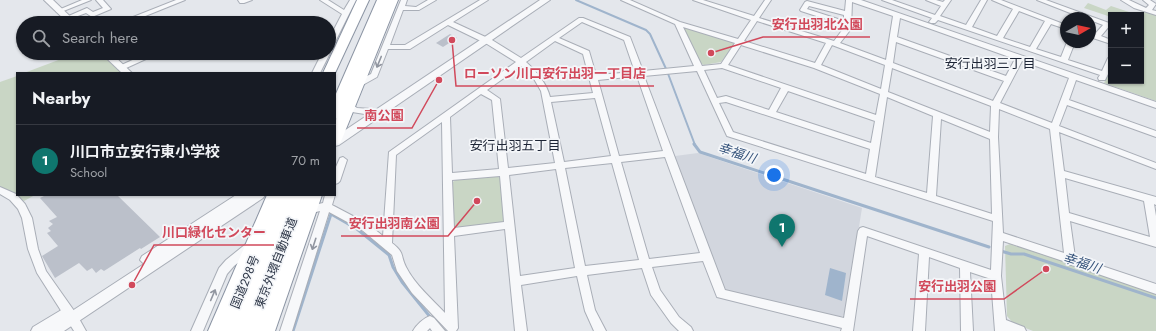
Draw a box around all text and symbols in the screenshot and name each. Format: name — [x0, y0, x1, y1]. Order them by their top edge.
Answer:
callout: 安行出羽北公園 — [763, 12, 870, 37]
north arrow — [1060, 12, 1096, 48]
map controls — [1108, 12, 1144, 84]
button: + — [1108, 12, 1144, 48]
text: 安行出羽北公園 — [771, 15, 863, 34]
search box — [16, 16, 336, 60]
icon: search — [30, 27, 52, 49]
text: Search here — [62, 27, 138, 49]
button: − — [1108, 48, 1144, 84]
district label: 安行出羽三丁目 — [944, 54, 1036, 73]
one-way arrow — [375, 56, 382, 68]
callout: ローソン川口安行出羽一丁目店 — [456, 61, 654, 86]
text: ローソン川口安行出羽一丁目店 — [464, 64, 646, 83]
text: Nearby — [32, 86, 90, 110]
callout: 南公園 — [357, 103, 412, 128]
text: 南公園 — [364, 106, 404, 125]
district label: 安行出羽五丁目 — [469, 136, 561, 155]
water label: 幸福川 — [716, 138, 760, 169]
text: 川口市立安行東小学校 — [70, 141, 220, 163]
text: 1 — [42, 151, 48, 170]
text: 70 m — [291, 151, 320, 170]
text: School — [70, 163, 107, 182]
your location — [764, 165, 784, 185]
callout: 安行出羽南公園 — [341, 211, 448, 236]
text: 安行出羽南公園 — [348, 214, 440, 233]
pin: 1 — [769, 214, 795, 247]
street label: 東京外環自動車道 — [250, 215, 302, 311]
callout: 川口緑化センター — [154, 220, 274, 245]
text: 川口緑化センター — [162, 223, 266, 242]
one-way arrow — [310, 237, 317, 250]
water label: 幸福川 — [1061, 248, 1105, 279]
street label: 国道298号 — [226, 253, 264, 311]
callout: 安行出羽公園 — [910, 274, 1004, 299]
text: 安行出羽公園 — [918, 277, 996, 296]
one-way arrow — [210, 290, 217, 302]

